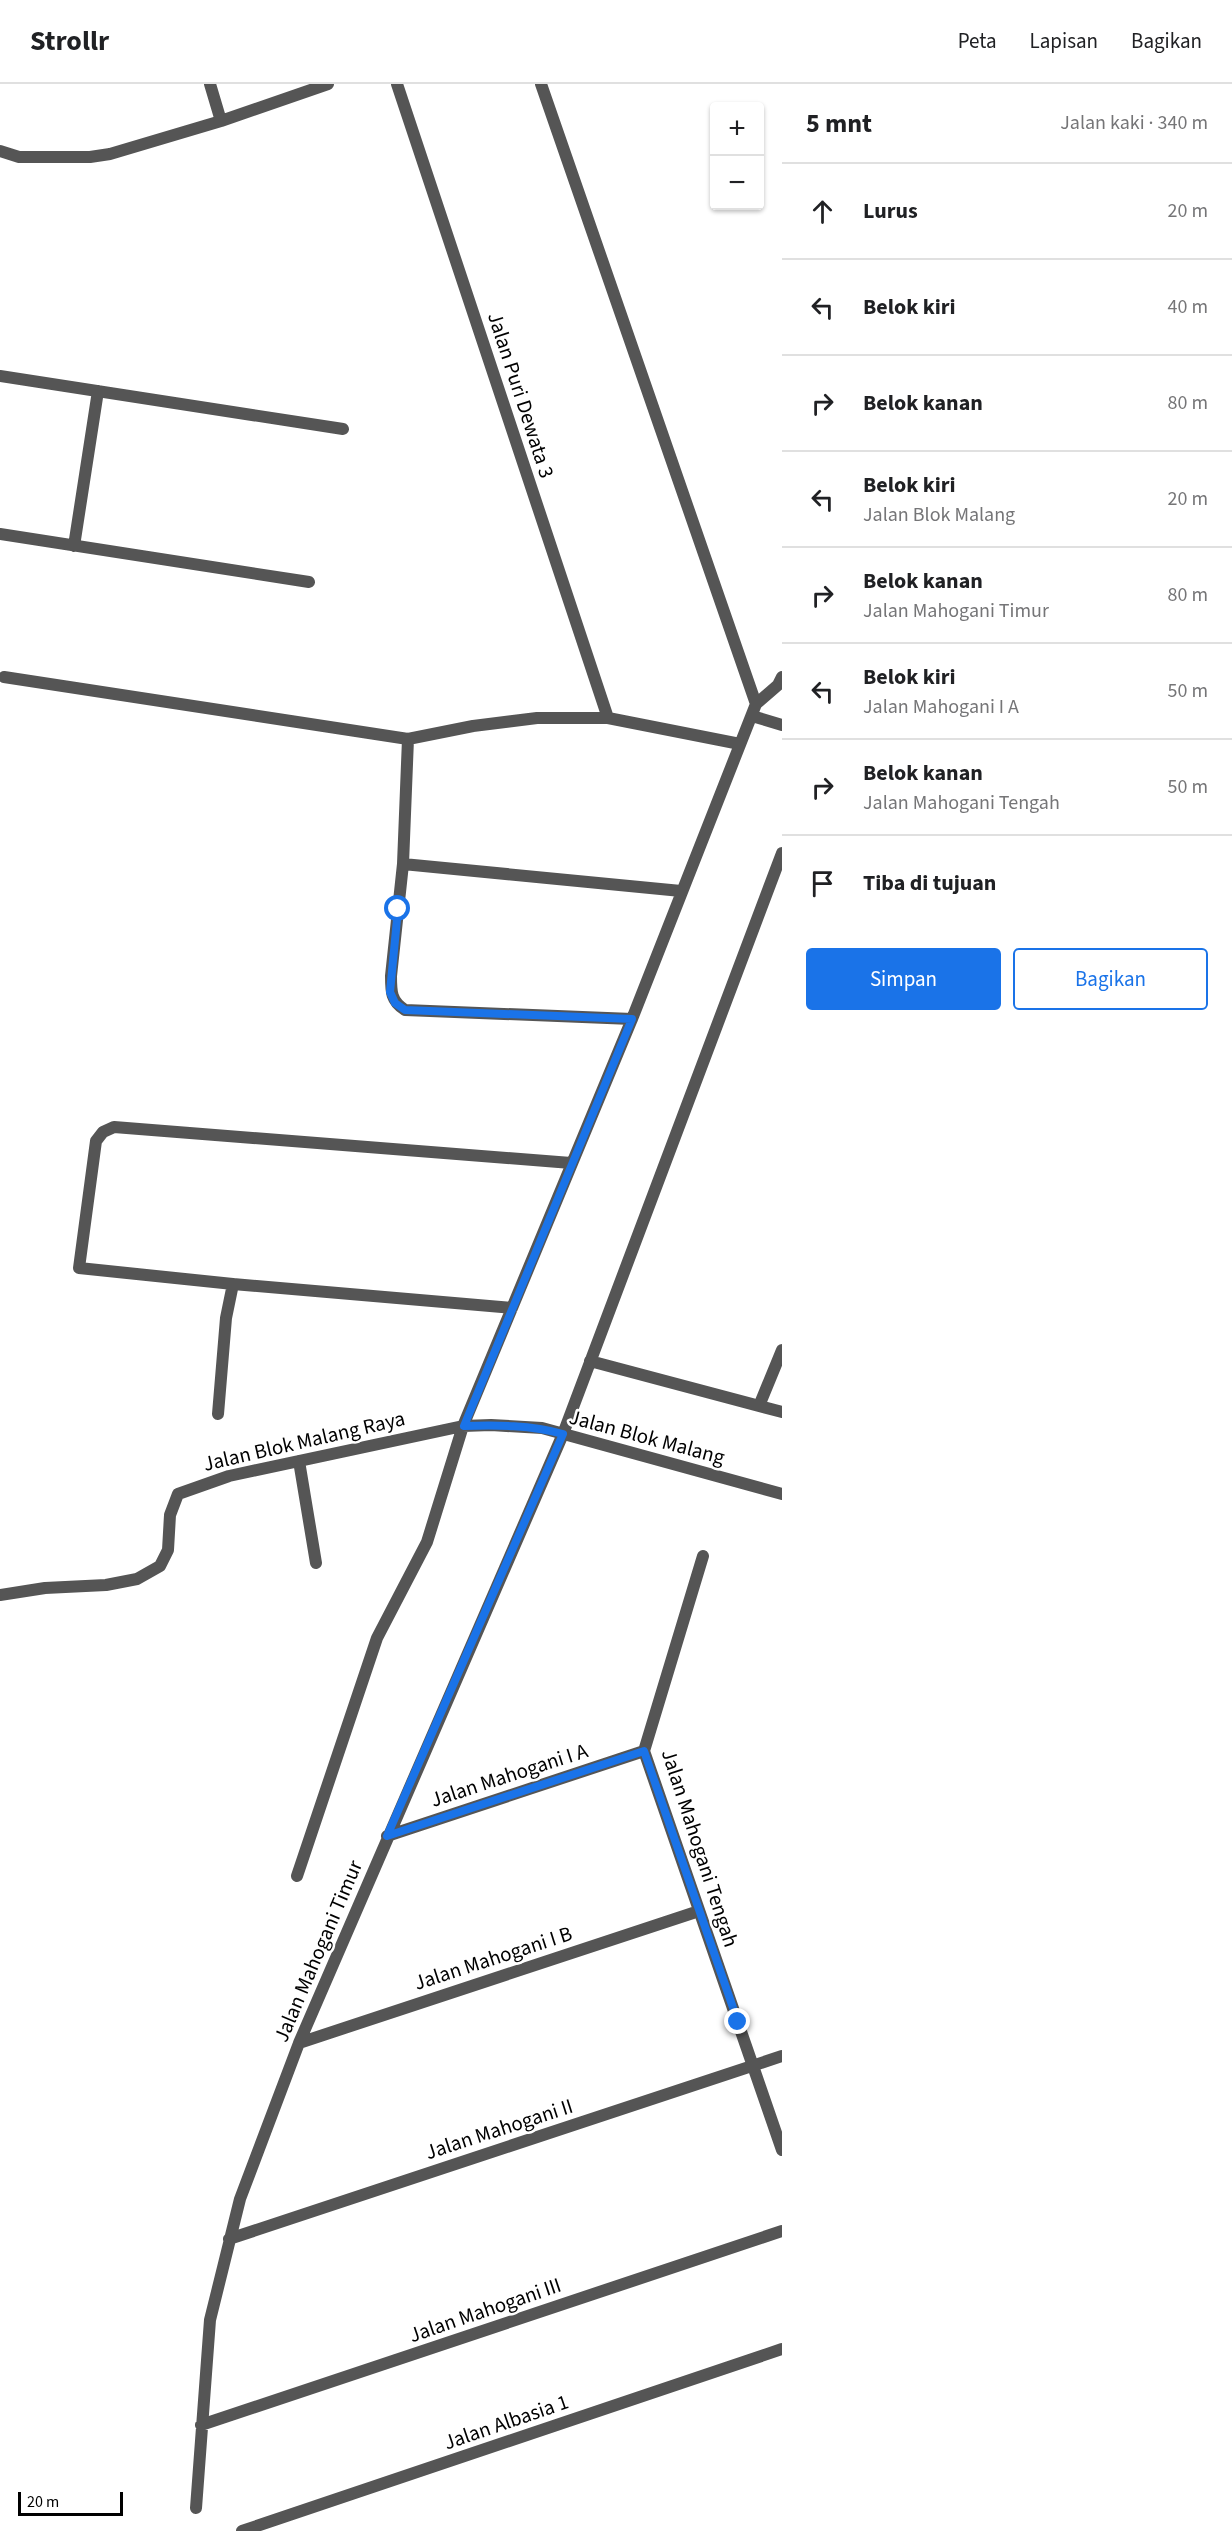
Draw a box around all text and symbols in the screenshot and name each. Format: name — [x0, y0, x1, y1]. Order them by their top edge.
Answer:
text: Strollr — [30, 21, 109, 61]
text: Peta — [958, 26, 997, 56]
text: Lapisan — [1030, 26, 1098, 56]
text: Bagikan — [1131, 26, 1202, 56]
map controls — [710, 102, 764, 210]
button: + — [710, 102, 764, 156]
text: 5 mnt — [806, 105, 872, 142]
text: Jalan kaki · 340 m — [1060, 109, 1208, 137]
button: − — [710, 156, 764, 210]
icon: ahead — [806, 195, 839, 228]
text: Lurus — [863, 195, 918, 227]
text: 20 m — [1168, 197, 1208, 225]
icon: left — [806, 291, 839, 324]
text: Belok kiri — [863, 291, 956, 323]
text: 40 m — [1168, 293, 1208, 321]
street label: Jalan Puri Dewata 3 — [480, 308, 562, 482]
icon: right — [806, 387, 839, 420]
text: Belok kanan — [863, 387, 983, 419]
text: 80 m — [1168, 389, 1208, 417]
text: Belok kiri — [863, 469, 956, 501]
icon: left — [806, 483, 839, 516]
text: 20 m — [1168, 485, 1208, 513]
text: Jalan Blok Malang — [863, 501, 1015, 529]
text: Belok kanan — [863, 565, 983, 597]
icon: right — [806, 579, 839, 612]
text: 80 m — [1168, 581, 1208, 609]
text: Jalan Mahogani Timur — [863, 597, 1049, 625]
text: Belok kiri — [863, 661, 956, 693]
icon: left — [806, 675, 839, 708]
text: 50 m — [1168, 677, 1208, 705]
text: Jalan Mahogani I A — [863, 693, 1019, 721]
text: Belok kanan — [863, 757, 983, 789]
icon: right — [806, 771, 839, 804]
text: 50 m — [1168, 773, 1208, 801]
text: Jalan Mahogani Tengah — [863, 789, 1060, 817]
icon: arrive — [806, 867, 839, 900]
text: Tiba di tujuan — [863, 867, 996, 899]
route start — [384, 895, 410, 921]
button: Simpan — [806, 948, 1001, 1010]
button: Bagikan — [1013, 948, 1208, 1010]
street label: Jalan Blok Malang — [566, 1402, 728, 1472]
street label: Jalan Blok Malang Raya — [200, 1403, 408, 1479]
street label: Jalan Mahogani I A — [427, 1735, 592, 1815]
street label: Jalan Mahogani Tengah — [654, 1745, 746, 1951]
street label: Jalan Mahogani Timur — [266, 1855, 370, 2047]
street label: Jalan Mahogani I B — [410, 1918, 576, 1998]
route end — [724, 2008, 750, 2034]
street label: Jalan Mahogani II — [421, 2091, 577, 2167]
street label: Jalan Mahogani III — [405, 2270, 565, 2350]
street label: Jalan Albasia 1 — [440, 2387, 572, 2457]
scale bar — [18, 2489, 123, 2516]
text: 20 m — [27, 2491, 59, 2513]

